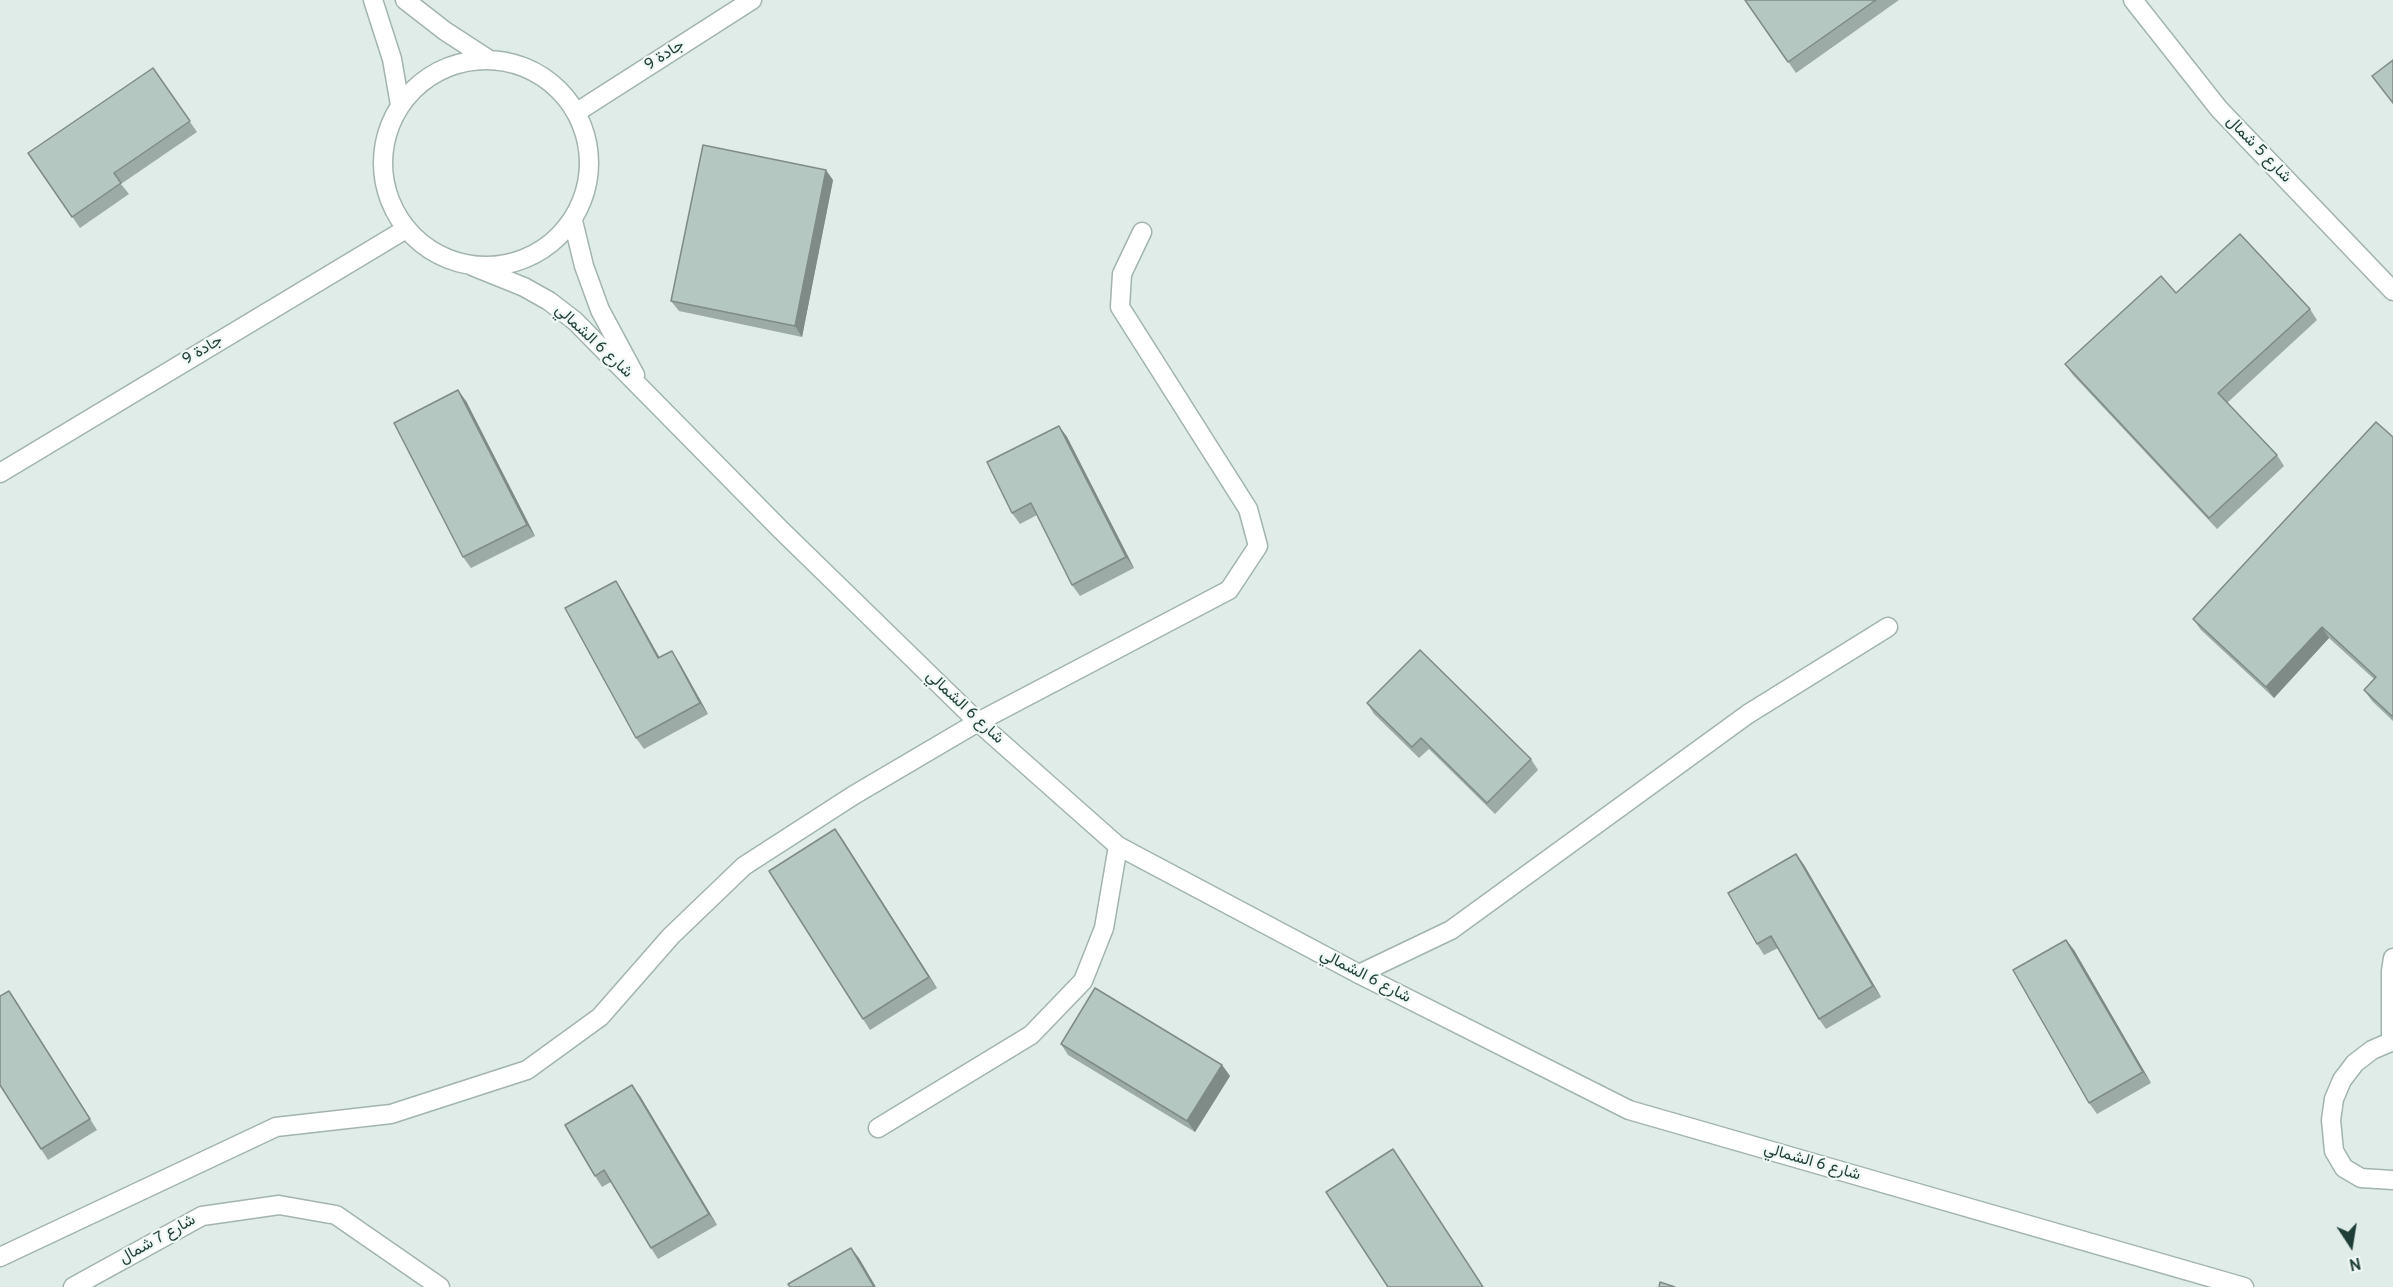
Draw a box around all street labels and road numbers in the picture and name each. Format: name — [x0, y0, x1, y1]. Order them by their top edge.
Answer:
street label: جادة 9 — [642, 36, 688, 76]
street label: شارع 5 شمال — [2221, 112, 2295, 188]
street label: شارع 6 الشمالي — [550, 301, 636, 383]
street label: جادة 9 — [179, 332, 227, 370]
street label: شارع 6 الشمالي — [921, 667, 1007, 749]
street label: شارع 6 الشمالي — [1316, 946, 1414, 1008]
street label: شارع 6 الشمالي — [1762, 1140, 1862, 1186]
street label: شارع 7 شمال — [116, 1211, 200, 1269]

